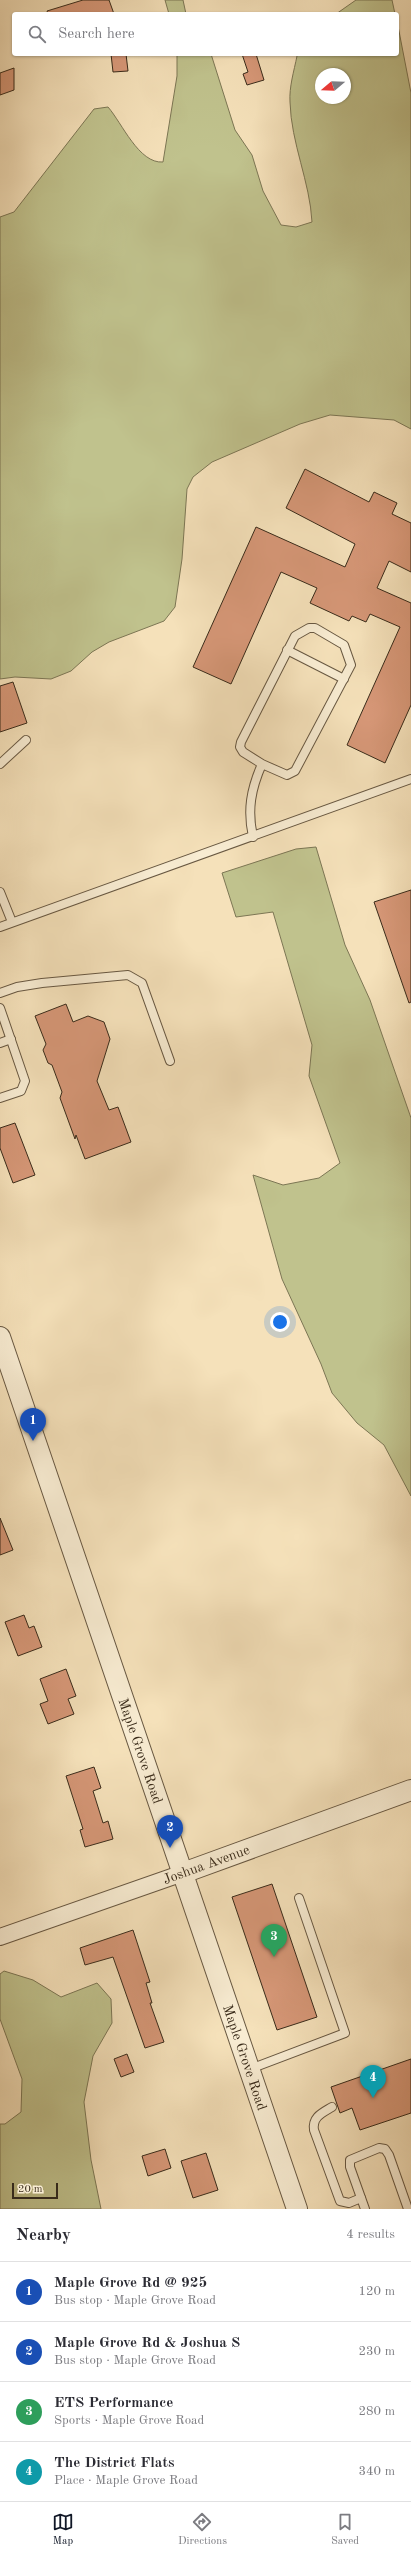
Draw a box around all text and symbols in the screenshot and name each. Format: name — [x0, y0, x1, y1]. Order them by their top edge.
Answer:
search box — [12, 12, 399, 56]
icon: search — [26, 23, 48, 45]
text: Search here — [58, 27, 135, 42]
north arrow — [315, 68, 351, 104]
your location — [270, 1312, 290, 1332]
pin: 1 — [20, 1408, 46, 1441]
street label: Maple Grove Road — [115, 1696, 164, 1806]
pin: 2 — [157, 1815, 183, 1848]
street label: Joshua Avenue — [161, 1843, 251, 1887]
pin: 3 — [261, 1924, 287, 1957]
street label: Maple Grove Road — [220, 2003, 269, 2112]
pin: 4 — [360, 2065, 386, 2098]
scale bar — [12, 2181, 58, 2200]
text: 20 m — [18, 2184, 43, 2195]
text: Nearby — [16, 2227, 71, 2244]
text: 4 results — [346, 2228, 395, 2241]
text: Maple Grove Rd @ 925 — [54, 2276, 207, 2291]
text: 1 — [25, 2285, 33, 2298]
text: 120 m — [358, 2285, 395, 2298]
text: Bus stop · Maple Grove Road — [54, 2294, 216, 2307]
text: Maple Grove Rd & Joshua S — [54, 2336, 240, 2351]
text: 2 — [25, 2345, 33, 2358]
text: 230 m — [358, 2345, 395, 2358]
text: Bus stop · Maple Grove Road — [54, 2354, 216, 2367]
text: ETS Performance — [54, 2396, 173, 2411]
text: 3 — [25, 2405, 33, 2418]
text: 280 m — [358, 2405, 395, 2418]
text: Sports · Maple Grove Road — [54, 2414, 204, 2427]
text: The District Flats — [54, 2456, 174, 2471]
text: 4 — [25, 2465, 33, 2478]
text: 340 m — [358, 2465, 395, 2478]
text: Place · Maple Grove Road — [54, 2474, 198, 2487]
tab: Map — [52, 2511, 74, 2549]
tab: Directions — [178, 2511, 227, 2549]
tab: Saved — [331, 2511, 359, 2549]

